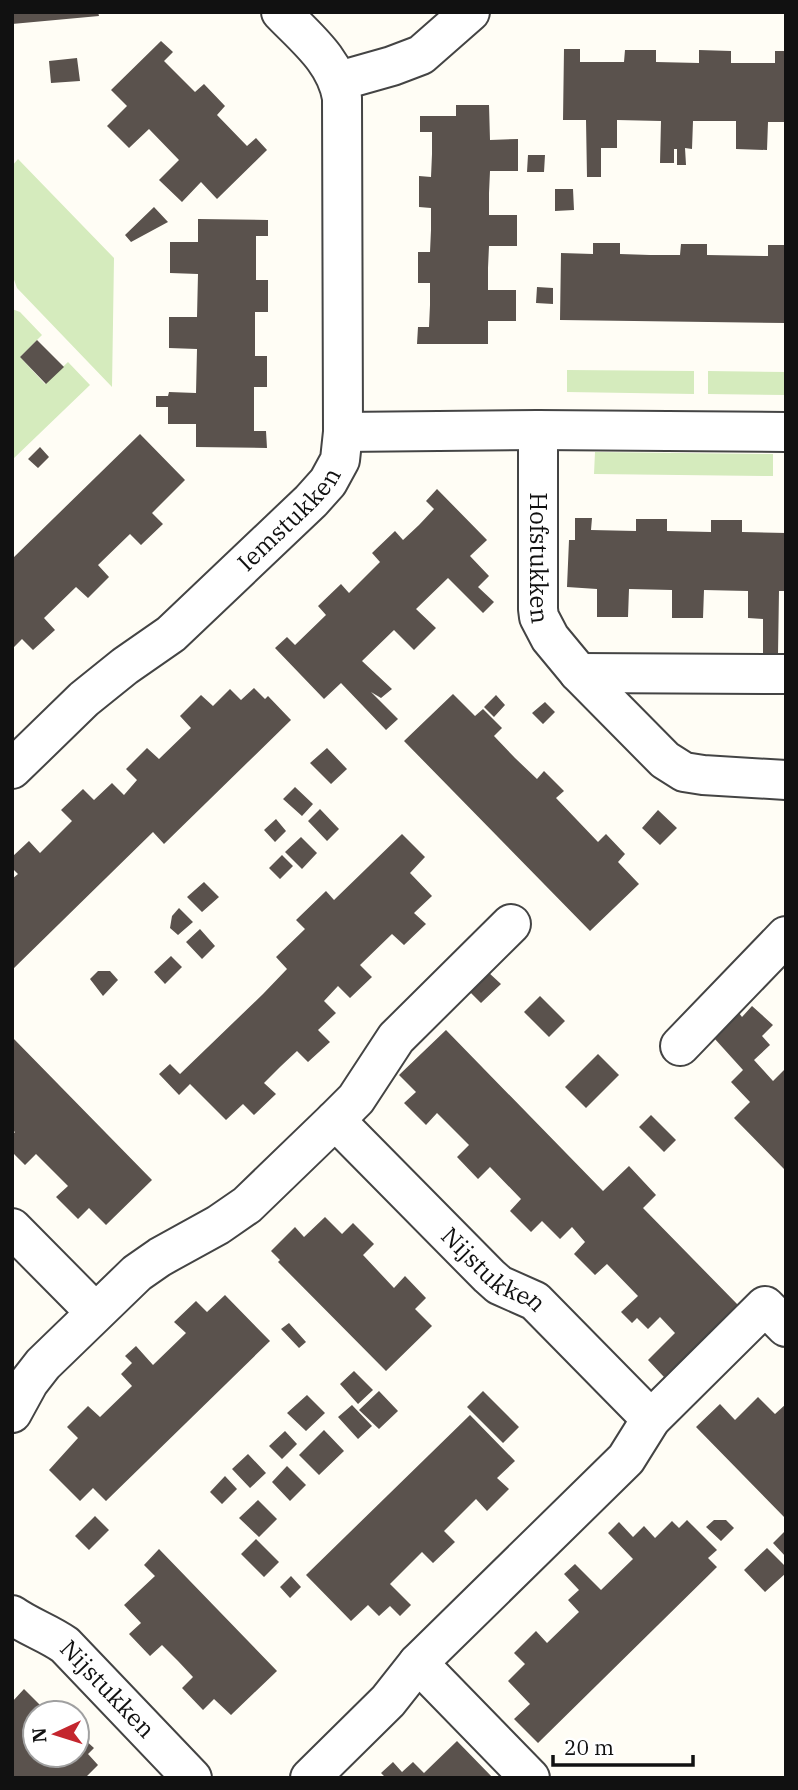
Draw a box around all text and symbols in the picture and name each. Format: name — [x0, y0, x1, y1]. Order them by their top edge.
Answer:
street label: Iemstukken — [230, 462, 348, 578]
street label: Hofstukken — [523, 492, 557, 625]
street label: Nijstukken — [435, 1220, 554, 1318]
street label: Nijstukken — [53, 1632, 162, 1744]
north arrow — [21, 1699, 91, 1769]
scale bar — [553, 1724, 693, 1768]
text: N — [27, 1727, 52, 1744]
text: 20 m — [564, 1733, 614, 1761]

